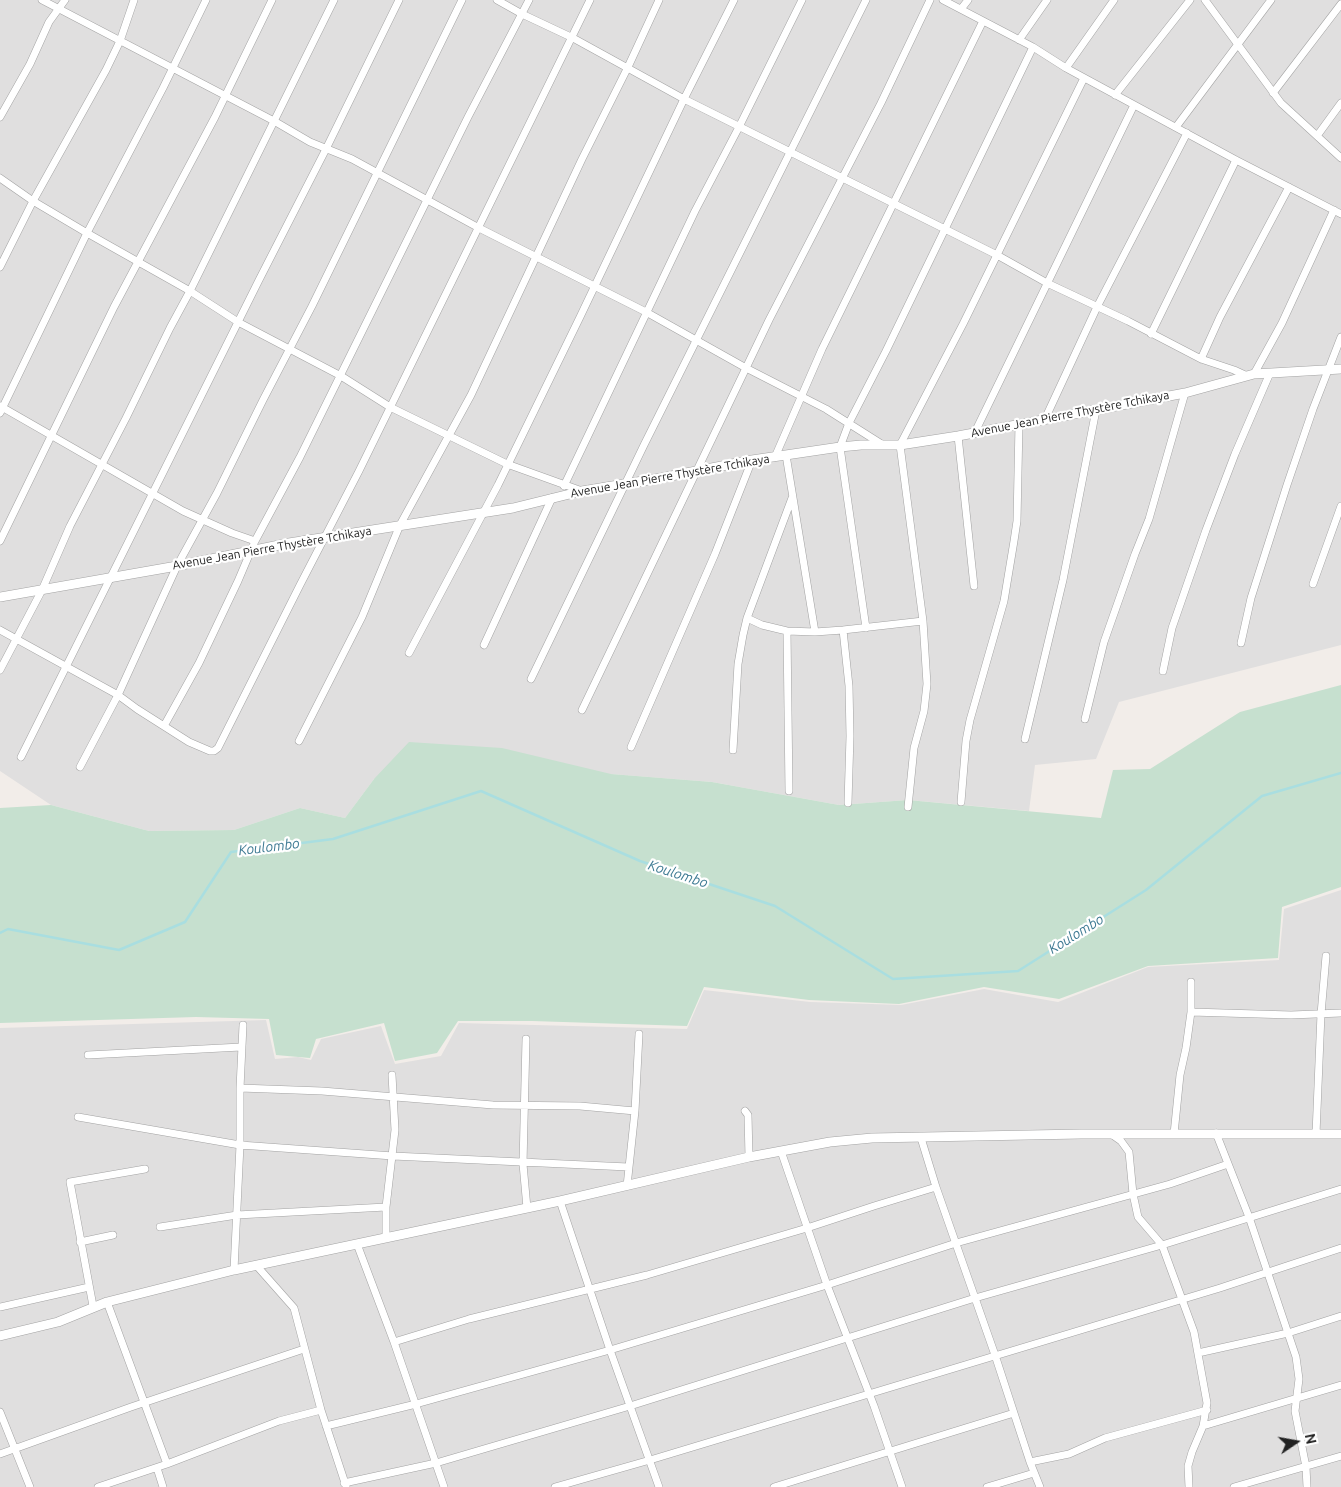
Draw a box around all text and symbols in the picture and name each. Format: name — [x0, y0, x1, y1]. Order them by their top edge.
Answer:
street label: Avenue Jean Pierre Thystère Tchikaya — [970, 388, 1170, 440]
street label: Avenue Jean Pierre Thystère Tchikaya — [569, 451, 771, 501]
street label: Avenue Jean Pierre Thystère Tchikaya — [171, 523, 373, 573]
water label: Koulombo — [237, 835, 301, 859]
water label: Koulombo — [646, 856, 710, 892]
water label: Koulombo — [1045, 911, 1107, 957]
north arrow — [1271, 1417, 1321, 1467]
text: N — [1302, 1432, 1320, 1446]

